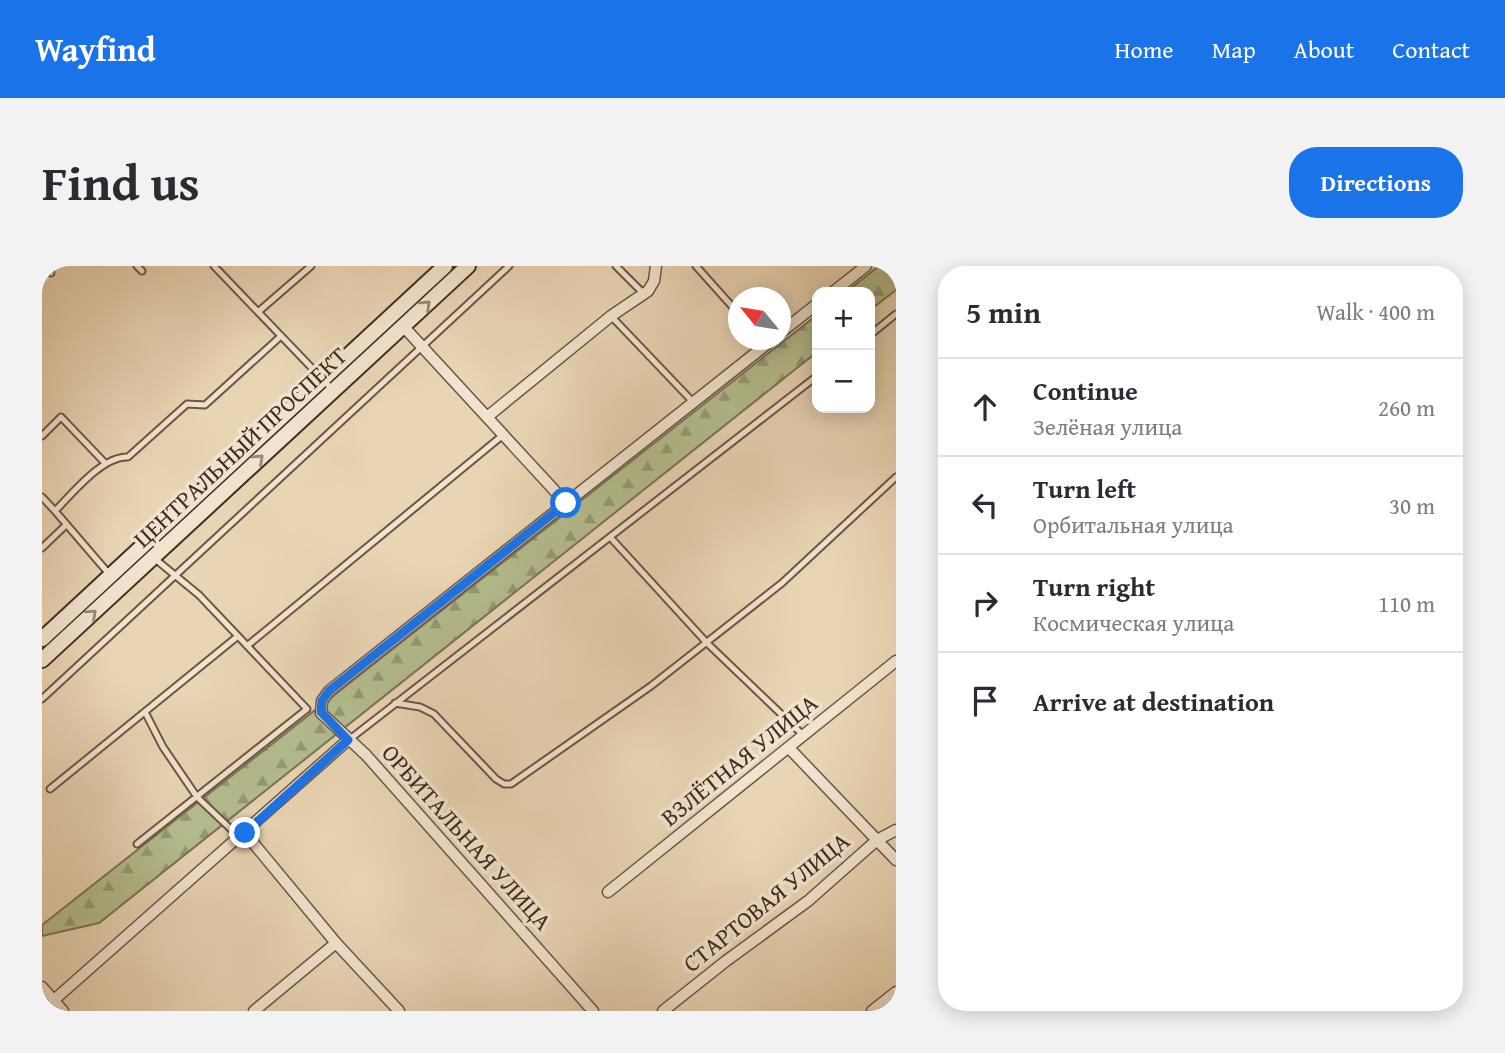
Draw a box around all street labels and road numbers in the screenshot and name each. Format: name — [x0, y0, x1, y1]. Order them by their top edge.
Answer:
street label: ЦЕНТРАЛЬНЫЙ ПРОСПЕКТ — [125, 338, 355, 556]
street label: ВЗЛЁТНАЯ УЛИЦА — [653, 685, 825, 834]
street label: ОРБИТАЛЬНАЯ УЛИЦА — [374, 736, 561, 938]
street label: СТАРТОВАЯ УЛИЦА — [675, 823, 857, 980]

